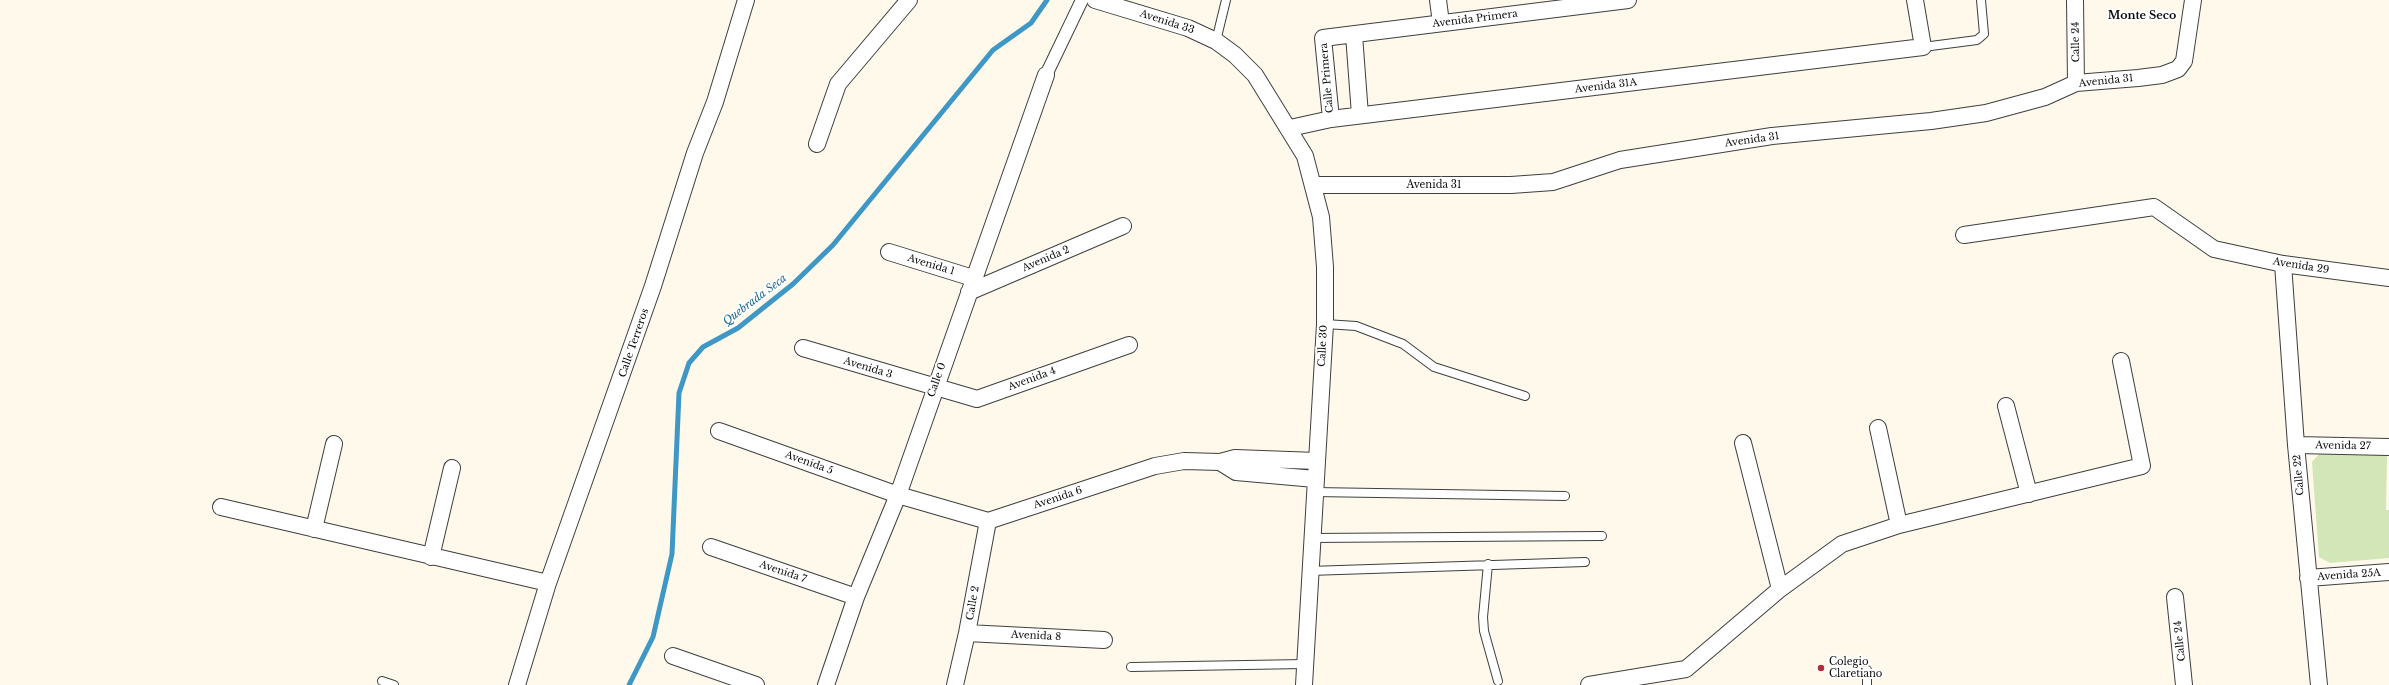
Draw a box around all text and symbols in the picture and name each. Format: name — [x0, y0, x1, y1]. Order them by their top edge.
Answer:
street label: Avenida 33 — [1138, 8, 1196, 36]
street label: Avenida Primera — [1432, 8, 1518, 30]
district label: Monte Seco — [2108, 9, 2176, 23]
street label: Calle 24 — [2070, 22, 2082, 62]
street label: Calle Primera — [1318, 42, 1336, 114]
street label: Avenida 31 — [2078, 72, 2134, 90]
street label: Avenida 31A — [1574, 76, 1638, 96]
street label: Avenida 31 — [1724, 130, 1780, 150]
street label: Avenida 31 — [1407, 179, 1461, 191]
street label: Avenida 2 — [1020, 244, 1072, 274]
street label: Avenida 1 — [906, 252, 956, 278]
street label: Avenida 29 — [2272, 256, 2330, 276]
water label: Quebrada Seca — [721, 272, 789, 328]
street label: Calle Terreros — [617, 307, 651, 379]
street label: Calle 30 — [1316, 325, 1330, 367]
street label: Avenida 3 — [842, 355, 894, 381]
street label: Calle 0 — [925, 361, 949, 399]
street label: Avenida 4 — [1006, 365, 1058, 393]
street label: Avenida 27 — [2315, 440, 2371, 452]
street label: Avenida 5 — [784, 449, 834, 477]
street label: Calle 22 — [2291, 454, 2307, 496]
street label: Avenida 6 — [1032, 484, 1084, 512]
street label: Avenida 7 — [758, 558, 808, 586]
street label: Avenida 25A — [2317, 567, 2381, 583]
street label: Calle 2 — [964, 585, 982, 621]
street label: Calle 24 — [2172, 620, 2188, 662]
street label: Avenida 8 — [1011, 629, 1061, 643]
place label: Colegio Claretiano — [1829, 656, 1882, 680]
marker: Colegio Claretiano — [1816, 663, 1826, 673]

